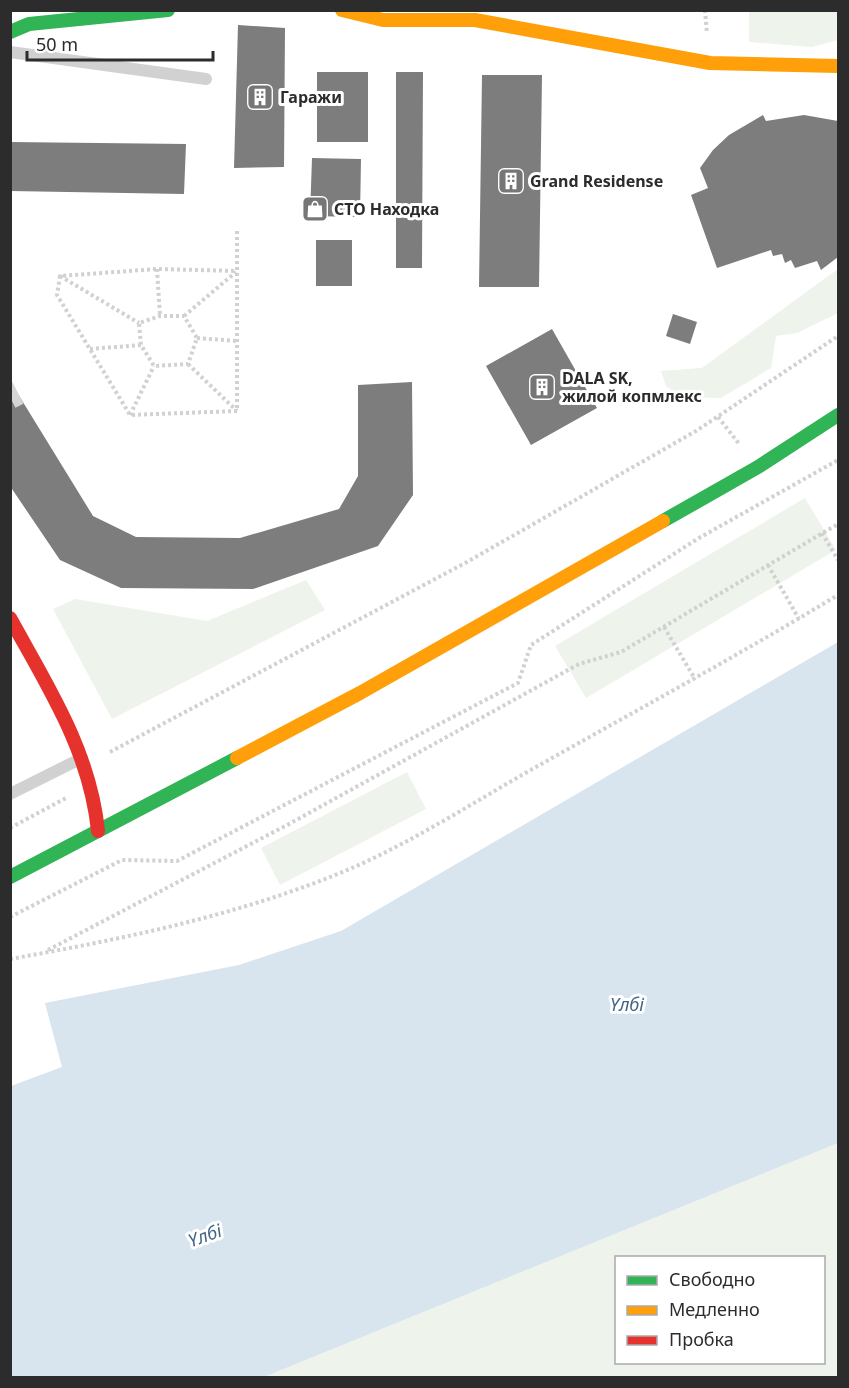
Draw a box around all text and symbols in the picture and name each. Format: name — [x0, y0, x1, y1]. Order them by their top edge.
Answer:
scale bar — [27, 24, 213, 62]
text: 50 m — [36, 32, 78, 56]
building icon: Гаражи — [245, 82, 275, 112]
place label: Гаражи — [280, 86, 342, 108]
building icon: Grand Residense — [496, 166, 526, 196]
place label: Grand Residense — [530, 170, 663, 192]
shop icon: СТО Находка — [300, 194, 330, 224]
place label: СТО Находка — [334, 198, 439, 220]
place label: DALA SK, жилой копмлекс — [562, 367, 702, 407]
building icon: DALA SK, жилой копмлекс — [527, 372, 557, 402]
water label: Үлбі — [610, 992, 644, 1016]
water label: Үлбі — [185, 1218, 225, 1252]
legend — [615, 1256, 825, 1364]
text: Свободно — [669, 1267, 755, 1291]
text: Медленно — [669, 1297, 760, 1321]
text: Пробка — [669, 1327, 734, 1351]

